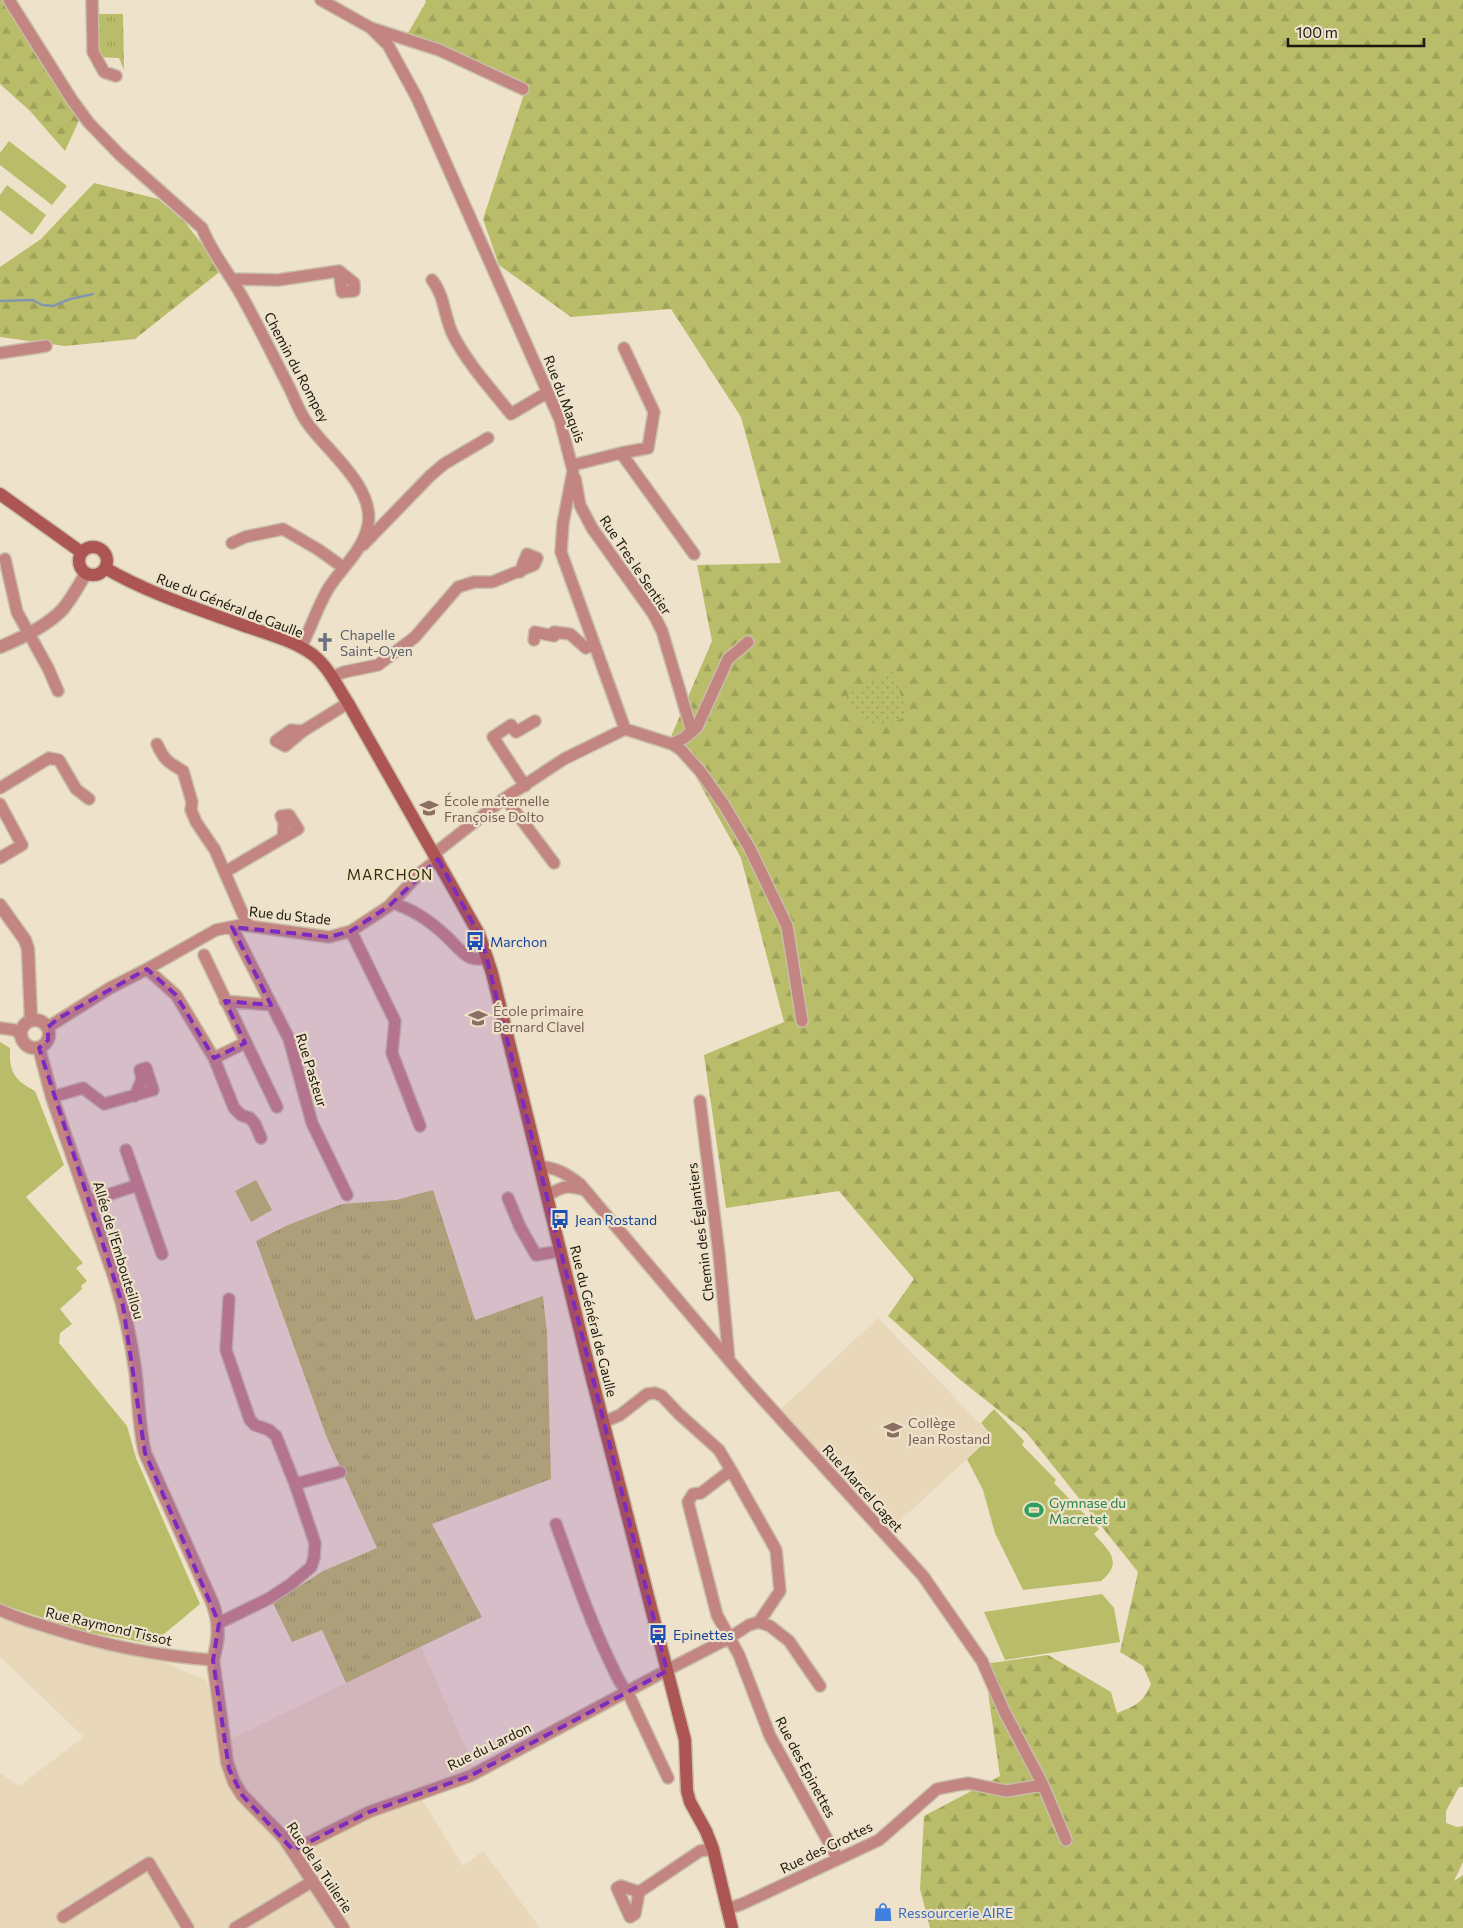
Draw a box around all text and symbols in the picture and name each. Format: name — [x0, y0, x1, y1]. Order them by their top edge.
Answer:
scale bar — [1288, 15, 1424, 47]
text: 100 m — [1296, 23, 1338, 41]
street label: Chemin du Rompey — [261, 309, 333, 425]
street label: Rue du Maquis — [541, 353, 589, 445]
street label: Rue Tres le Sentier — [596, 512, 676, 618]
street label: Rue du Général de Gaulle — [154, 569, 306, 641]
place label: Chapelle Saint-Oyen — [340, 626, 413, 659]
church icon: Chapelle Saint-Oyen — [314, 631, 336, 653]
place label: École maternelle Françoise Dolto — [444, 792, 549, 825]
school or university icon: École maternelle Françoise Dolto — [418, 797, 440, 819]
district label: MARCHON — [347, 865, 433, 883]
street label: Rue du Stade — [248, 902, 332, 928]
bus stop icon: Marchon — [464, 930, 486, 952]
place label: Marchon — [490, 933, 547, 950]
place label: École primaire Bernard Clavel — [493, 1002, 585, 1035]
school or university icon: École primaire Bernard Clavel — [467, 1007, 489, 1029]
street label: Rue Pasteur — [293, 1031, 331, 1109]
street label: Chemin des Églantiers — [683, 1162, 717, 1302]
street label: Allée de l'Embouteillou — [90, 1179, 148, 1321]
bus stop icon: Jean Rostand — [549, 1208, 571, 1230]
place label: Jean Rostand — [575, 1211, 657, 1228]
street label: Rue du Général de Gaulle — [567, 1243, 621, 1399]
place label: Collège Jean Rostand — [908, 1414, 990, 1447]
school or university icon: Collège Jean Rostand — [882, 1419, 904, 1441]
street label: Rue Marcel Gaget — [819, 1441, 907, 1535]
place label: Gymnase du Macretet — [1049, 1494, 1126, 1527]
sports icon: Gymnase du Macretet — [1023, 1499, 1045, 1521]
street label: Rue Raymond Tissot — [44, 1603, 174, 1649]
bus stop icon: Epinettes — [647, 1623, 669, 1645]
place label: Epinettes — [673, 1626, 734, 1643]
street label: Rue des Epinettes — [772, 1713, 840, 1821]
street label: Rue du Lardon — [444, 1718, 534, 1774]
street label: Rue des Grottes — [777, 1817, 875, 1877]
street label: Rue de la Tuilerie — [283, 1818, 357, 1916]
shop icon: Ressourcerie AIRE — [872, 1901, 894, 1923]
place label: Ressourcerie AIRE — [898, 1904, 1013, 1921]

